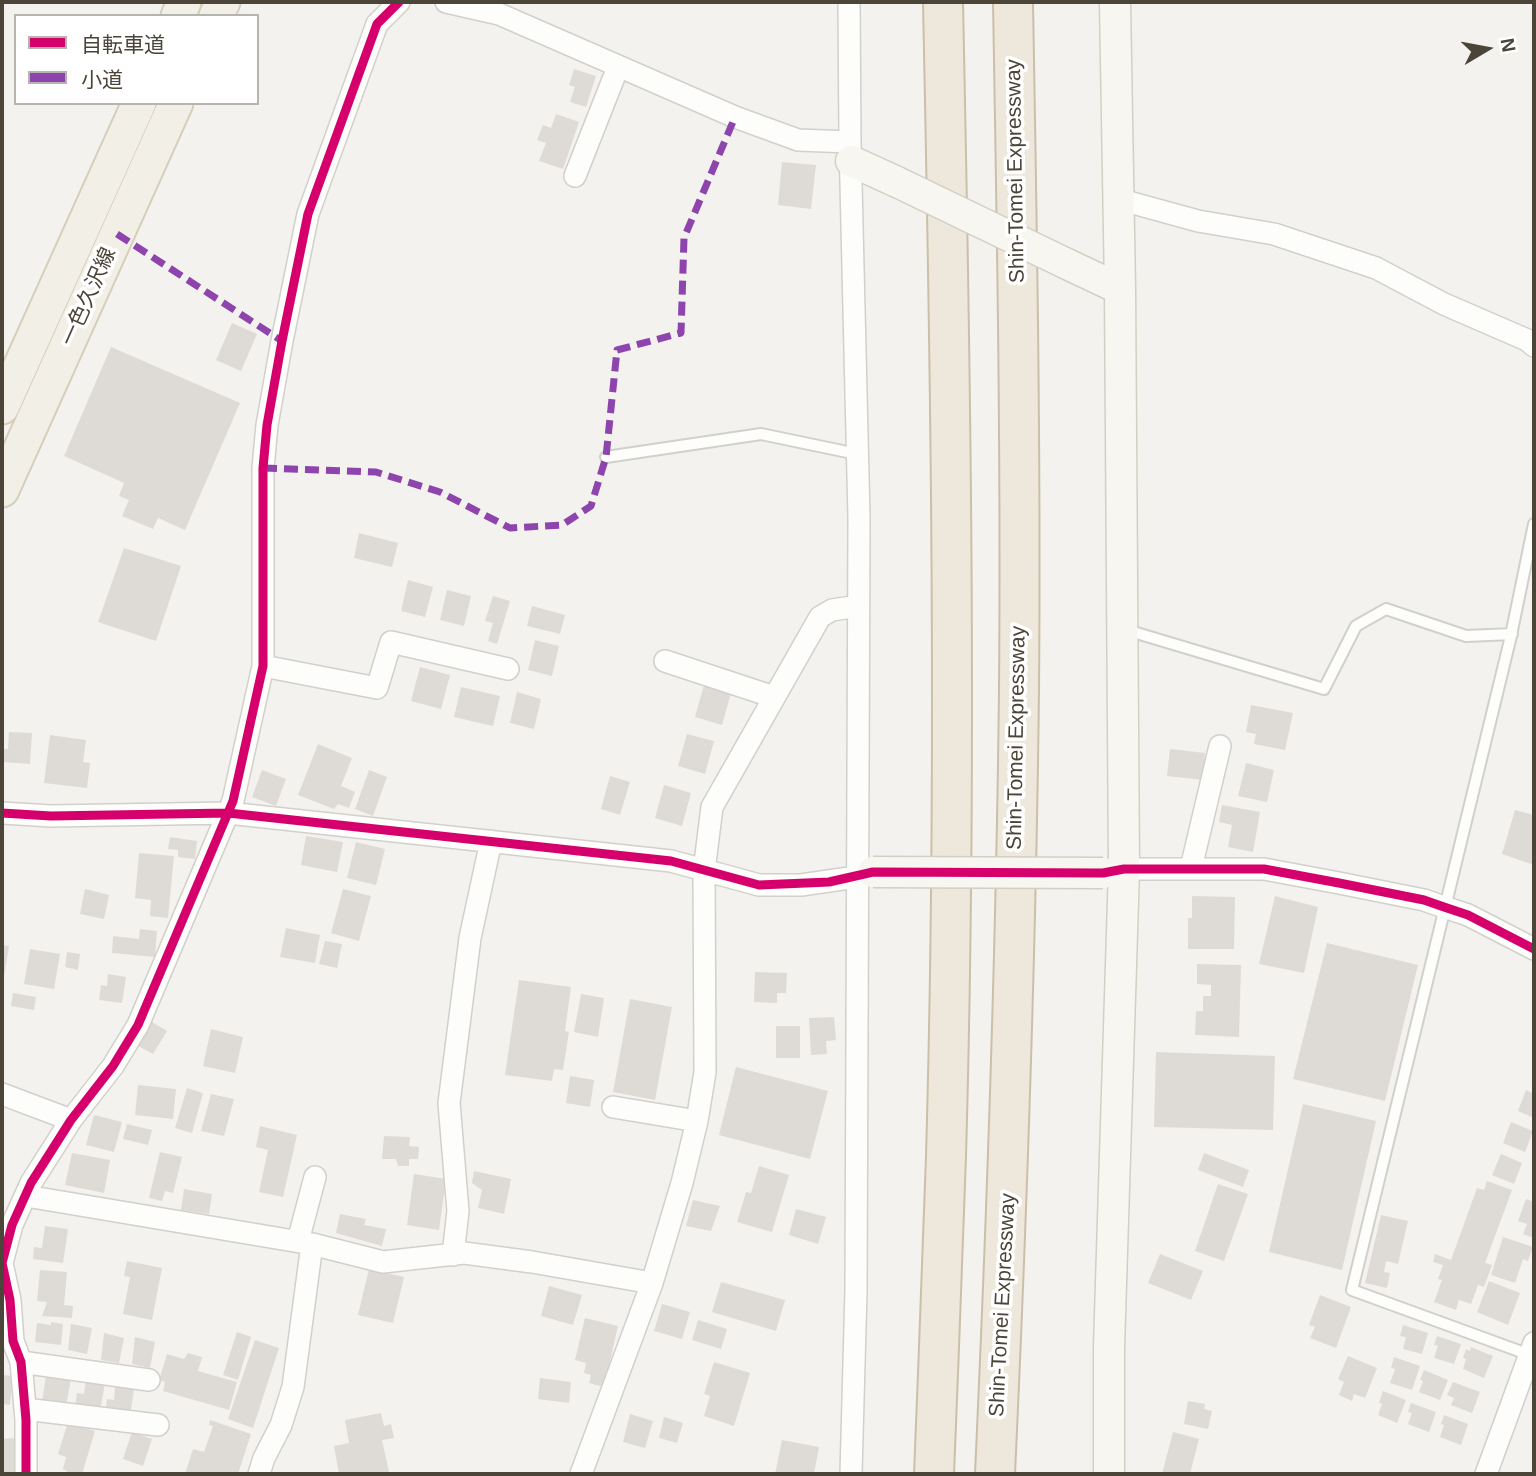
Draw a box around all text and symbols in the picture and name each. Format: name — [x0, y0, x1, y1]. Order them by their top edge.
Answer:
legend — [14, 14, 259, 105]
north arrow — [1452, 14, 1522, 84]
text: 自転車道 — [81, 33, 165, 56]
text: N — [1497, 37, 1520, 54]
street label: Shin-Tomei Expressway — [1001, 59, 1031, 283]
text: 小道 — [81, 68, 123, 91]
street label: 一色久沢線 — [56, 244, 122, 350]
street label: Shin-Tomei Expressway — [1002, 626, 1032, 850]
street label: Shin-Tomei Expressway — [985, 1192, 1021, 1418]

